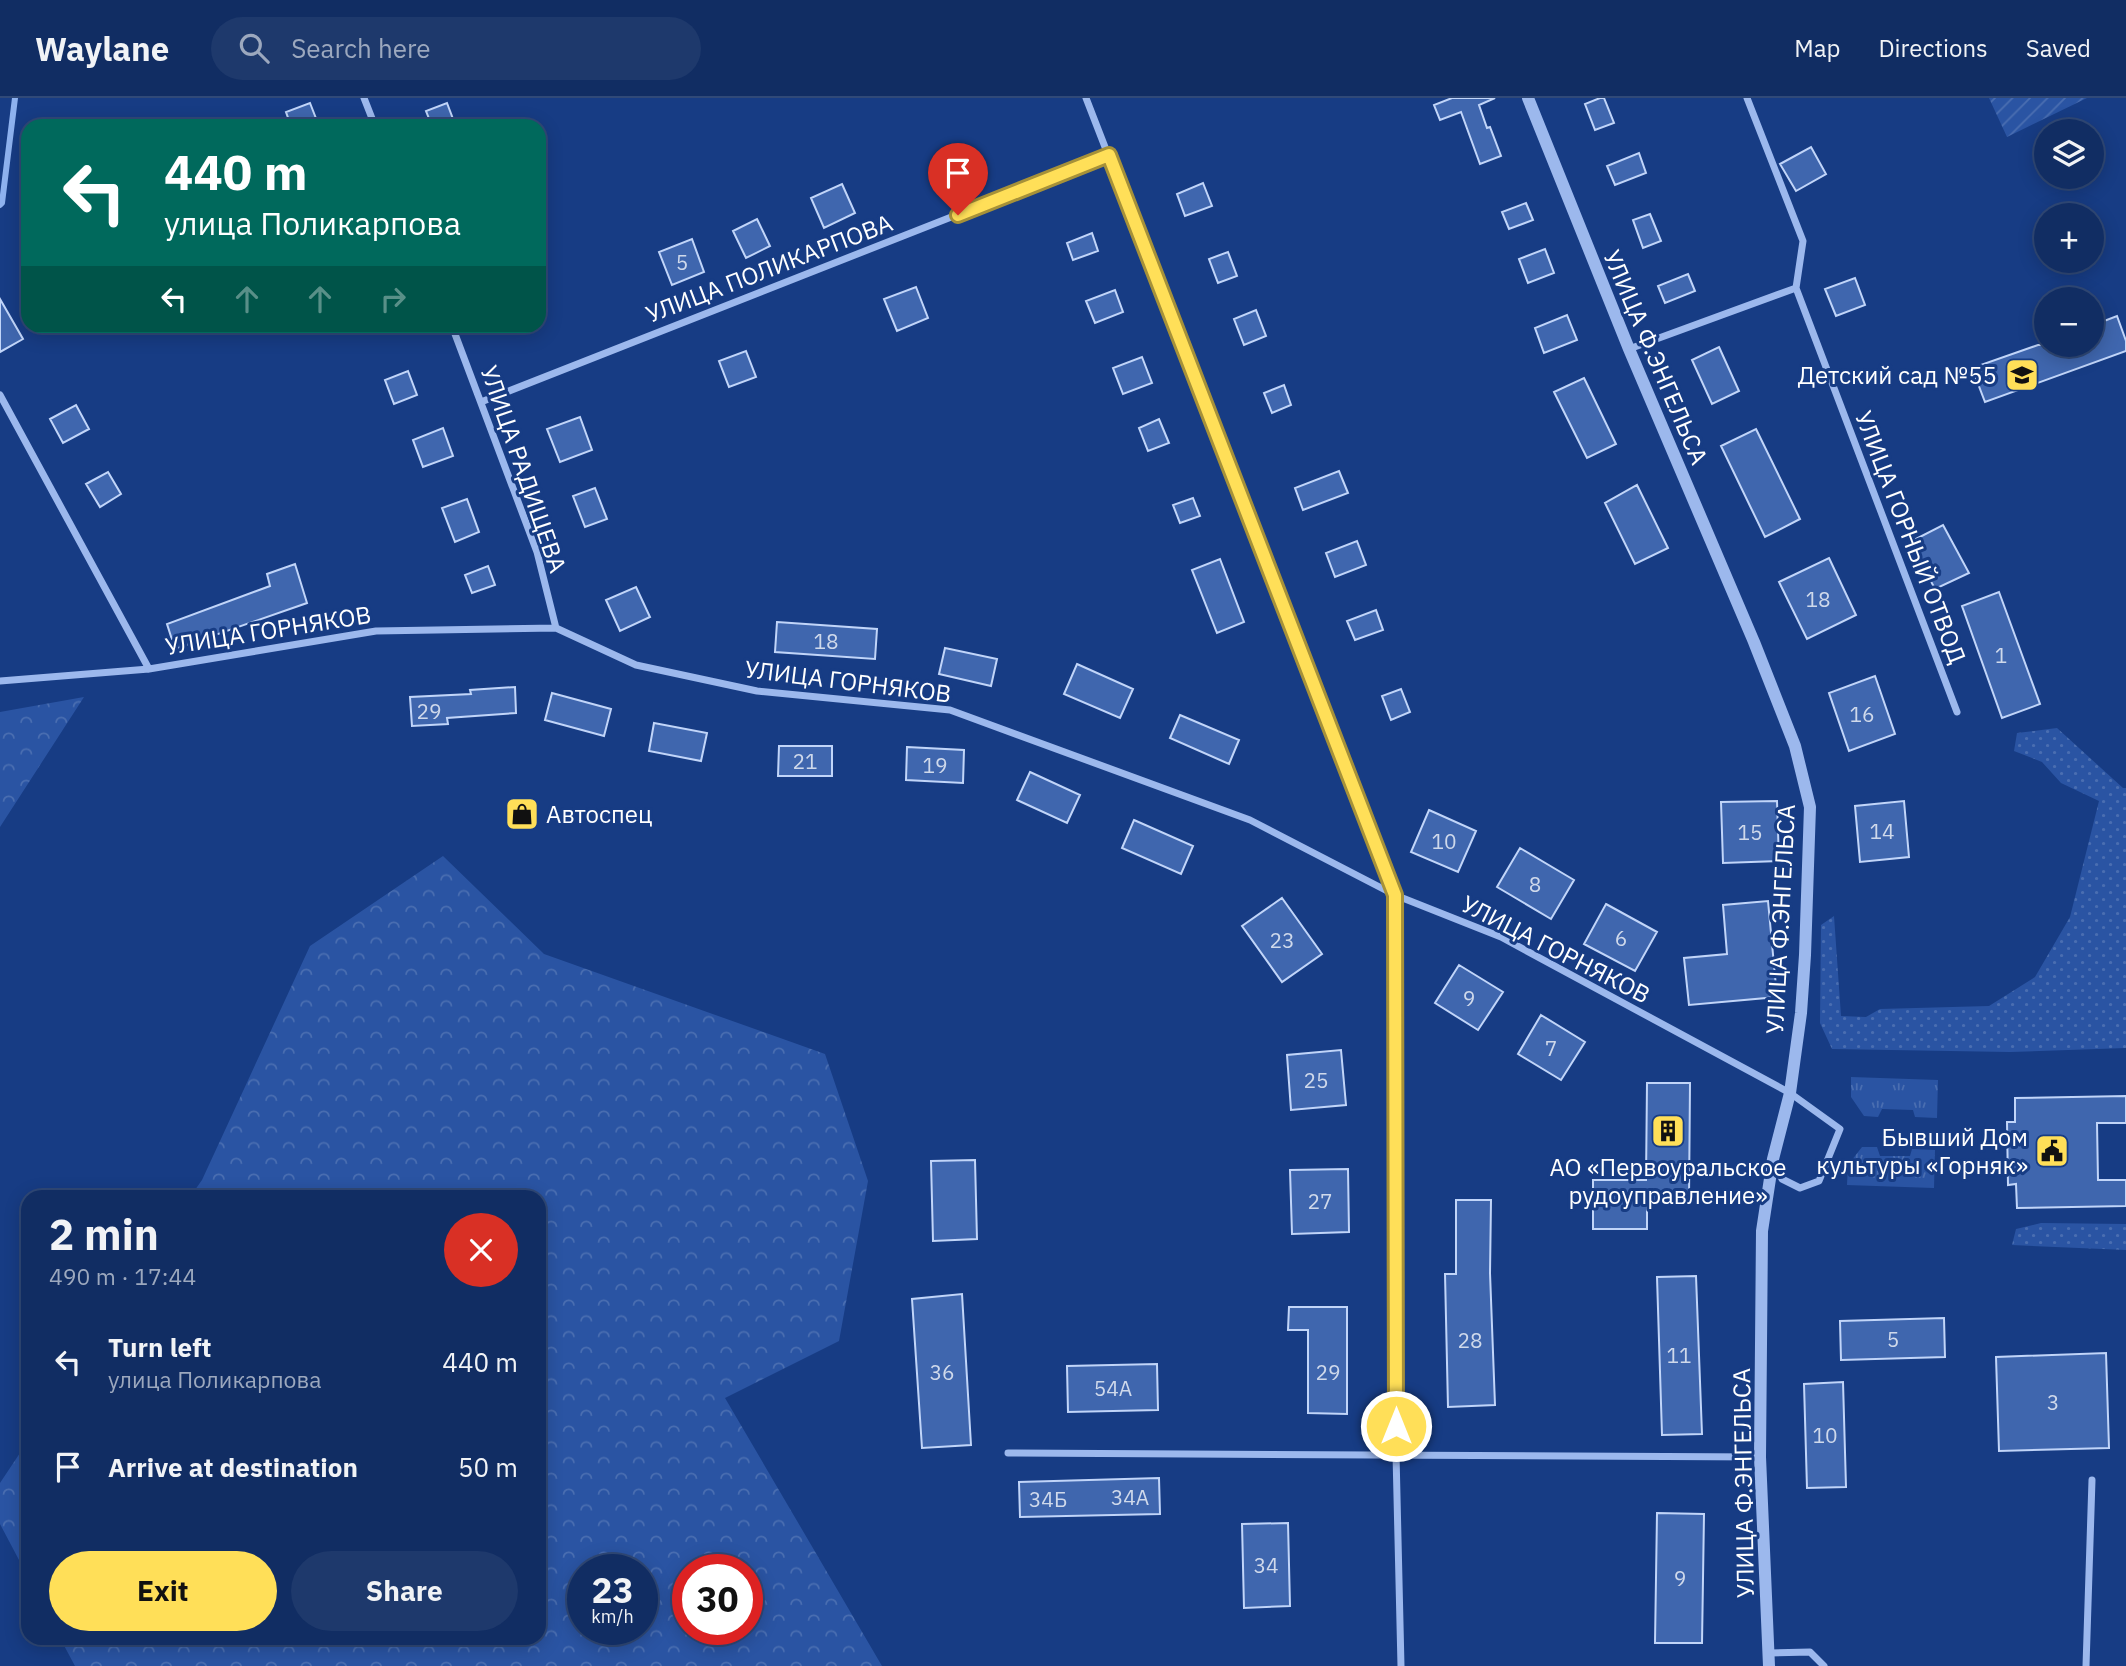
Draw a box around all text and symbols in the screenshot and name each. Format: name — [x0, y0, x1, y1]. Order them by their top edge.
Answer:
search box — [211, 17, 701, 80]
text: Waylane — [35, 27, 169, 70]
icon: search — [235, 29, 273, 67]
text: Search here — [291, 31, 431, 65]
text: Map — [1794, 32, 1840, 64]
text: Directions — [1878, 32, 1988, 64]
text: Saved — [2026, 32, 2091, 64]
map controls — [2034, 119, 2104, 357]
button: layers — [2034, 119, 2104, 189]
text: 440 m — [164, 140, 308, 203]
pin — [928, 143, 988, 215]
icon: left — [49, 147, 140, 238]
icon: arrive — [939, 154, 977, 192]
text: улица Поликарпова — [164, 202, 461, 244]
button: + — [2034, 203, 2104, 273]
street label: УЛИЦА ПОЛИКАРПОВА — [641, 206, 897, 330]
street label: УЛИЦА Ф.ЭНГЕЛЬСА — [1596, 245, 1716, 469]
house number: 5 — [676, 248, 688, 276]
icon: left — [155, 280, 193, 318]
icon: ahead — [228, 280, 266, 318]
icon: ahead — [301, 280, 339, 318]
icon: right — [374, 280, 412, 318]
button: − — [2034, 287, 2104, 357]
school or university icon: Детский сад №55 — [2003, 356, 2041, 394]
place label: Детский сад №55 — [1798, 359, 1997, 391]
street label: УЛИЦА РАДИЩЕВА — [473, 361, 575, 577]
street label: УЛИЦА ГОРНЫЙ ОТВОД — [1848, 406, 1974, 668]
house number: 18 — [1805, 585, 1831, 613]
street label: УЛИЦА ГОРНЯКОВ — [163, 598, 373, 662]
house number: 18 — [813, 627, 839, 655]
house number: 1 — [1995, 641, 2007, 669]
street label: УЛИЦА ГОРНЯКОВ — [743, 652, 953, 710]
house number: 29 — [416, 697, 442, 725]
house number: 16 — [1849, 700, 1875, 728]
house number: 21 — [792, 747, 818, 775]
house number: 19 — [922, 751, 948, 779]
shop icon: Автоспец — [503, 795, 541, 833]
place label: Автоспец — [546, 798, 652, 830]
street label: УЛИЦА Ф.ЭНГЕЛЬСА — [1758, 803, 1802, 1035]
house number: 14 — [1869, 817, 1895, 845]
house number: 15 — [1737, 818, 1763, 846]
house number: 10 — [1431, 827, 1457, 855]
house number: 8 — [1529, 870, 1541, 898]
street label: УЛИЦА ГОРНЯКОВ — [1456, 888, 1656, 1010]
house number: 6 — [1615, 924, 1627, 952]
house number: 23 — [1269, 926, 1295, 954]
house number: 9 — [1463, 984, 1475, 1012]
house number: 7 — [1545, 1034, 1557, 1062]
house number: 25 — [1303, 1066, 1329, 1094]
building icon: АО «Первоуральское рудоуправление» — [1649, 1112, 1687, 1150]
place label: Бывший Дом культуры «Горняк» — [1816, 1121, 2028, 1181]
public building icon: Бывший Дом культуры «Горняк» — [2033, 1132, 2071, 1170]
place label: АО «Первоуральское рудоуправление» — [1550, 1151, 1786, 1211]
house number: 27 — [1307, 1187, 1333, 1215]
text: 2 min — [49, 1207, 159, 1262]
button: close — [444, 1213, 518, 1287]
text: 490 m · 17:44 — [49, 1261, 196, 1291]
house number: 5 — [1887, 1325, 1899, 1353]
house number: 28 — [1457, 1326, 1483, 1354]
text: Turn left — [108, 1330, 211, 1364]
house number: 11 — [1666, 1341, 1692, 1369]
icon: left — [49, 1343, 87, 1381]
text: 440 m — [442, 1345, 518, 1379]
house number: 36 — [929, 1358, 955, 1386]
house number: 29 — [1315, 1358, 1341, 1386]
text: улица Поликарпова — [108, 1364, 322, 1394]
street label: УЛИЦА Ф.ЭНГЕЛЬСА — [1725, 1368, 1761, 1598]
house number: 54А — [1094, 1374, 1132, 1402]
house number: 3 — [2047, 1388, 2059, 1416]
position arrow — [1359, 1389, 1433, 1463]
house number: 10 — [1812, 1421, 1838, 1449]
icon: arrive — [49, 1448, 87, 1486]
text: Arrive at destination — [108, 1450, 358, 1484]
text: 50 m — [458, 1450, 518, 1484]
house number: 34А — [1111, 1483, 1149, 1511]
house number: 34Б — [1029, 1485, 1067, 1513]
button: Exit — [49, 1551, 277, 1631]
button: Share — [291, 1551, 518, 1631]
house number: 34 — [1253, 1551, 1279, 1579]
speed limit sign: 30 — [672, 1554, 763, 1645]
house number: 9 — [1674, 1564, 1686, 1592]
text: 23 — [591, 1567, 634, 1613]
text: km/h — [591, 1605, 634, 1628]

